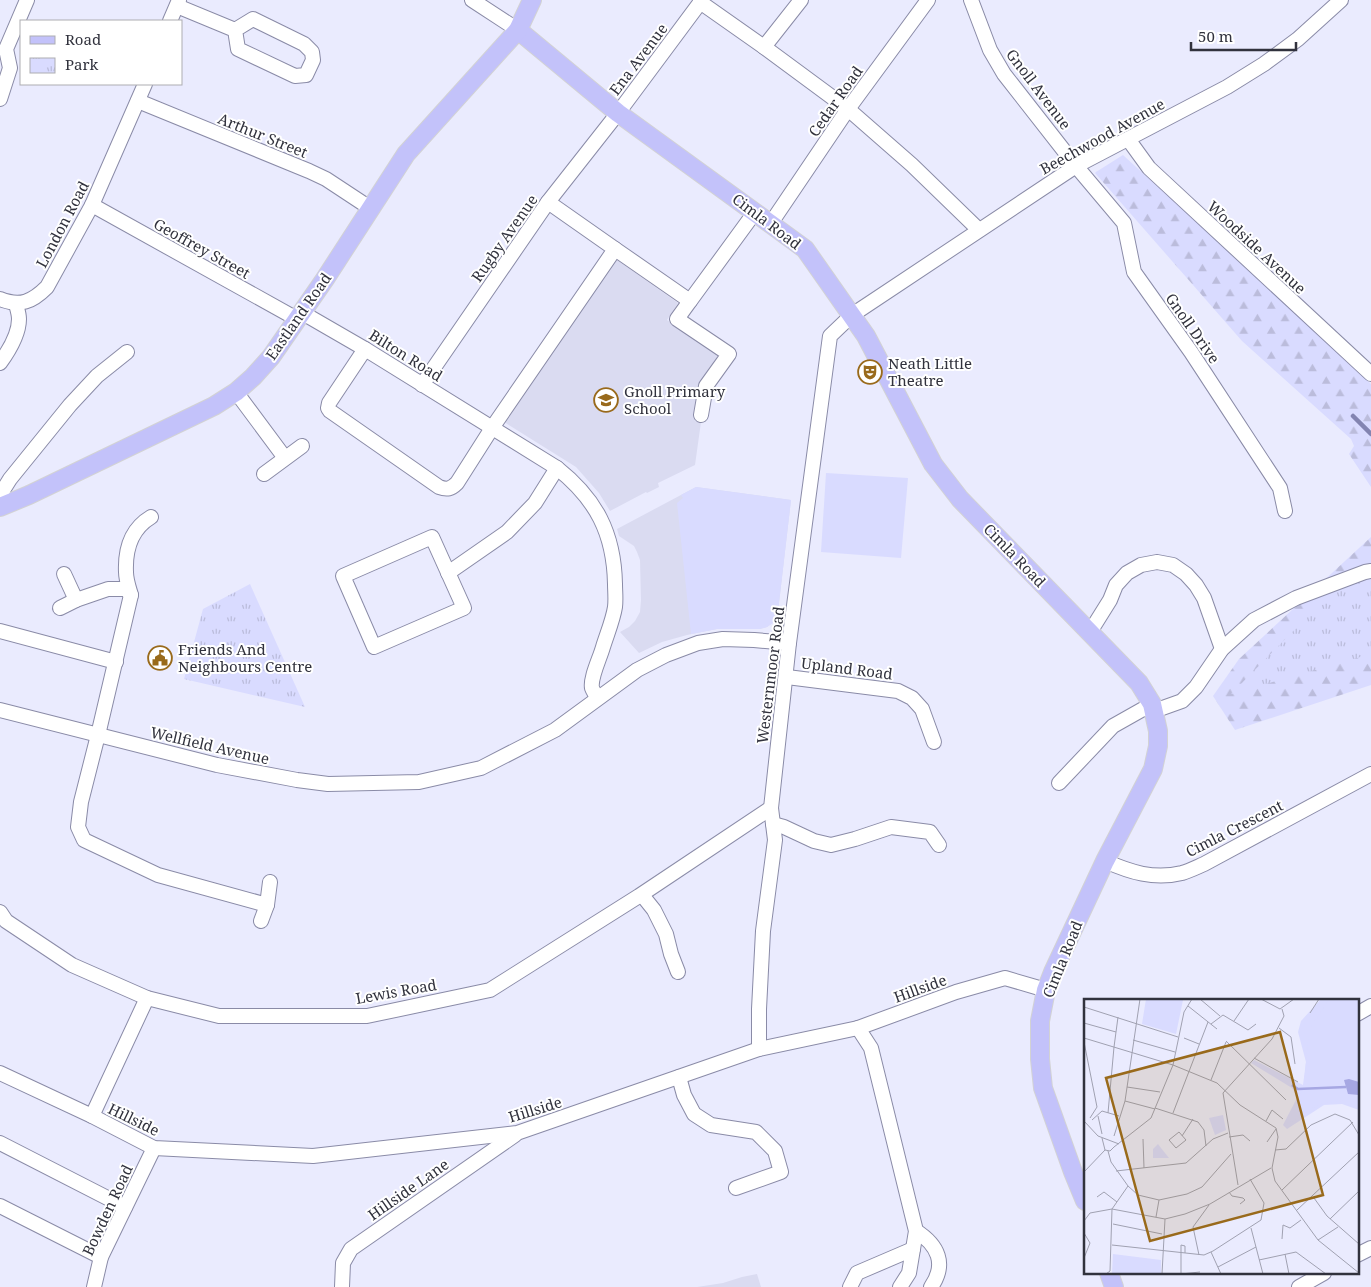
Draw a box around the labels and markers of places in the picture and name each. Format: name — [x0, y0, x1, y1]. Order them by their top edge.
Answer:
place label: Neath Little Theatre — [888, 353, 972, 390]
theatre icon: Neath Little Theatre — [857, 359, 883, 385]
place label: Gnoll Primary School — [624, 381, 726, 418]
school or university icon: Gnoll Primary School — [593, 387, 619, 413]
place label: Friends And Neighbours Centre — [178, 639, 312, 676]
public building icon: Friends And Neighbours Centre — [147, 645, 173, 671]

